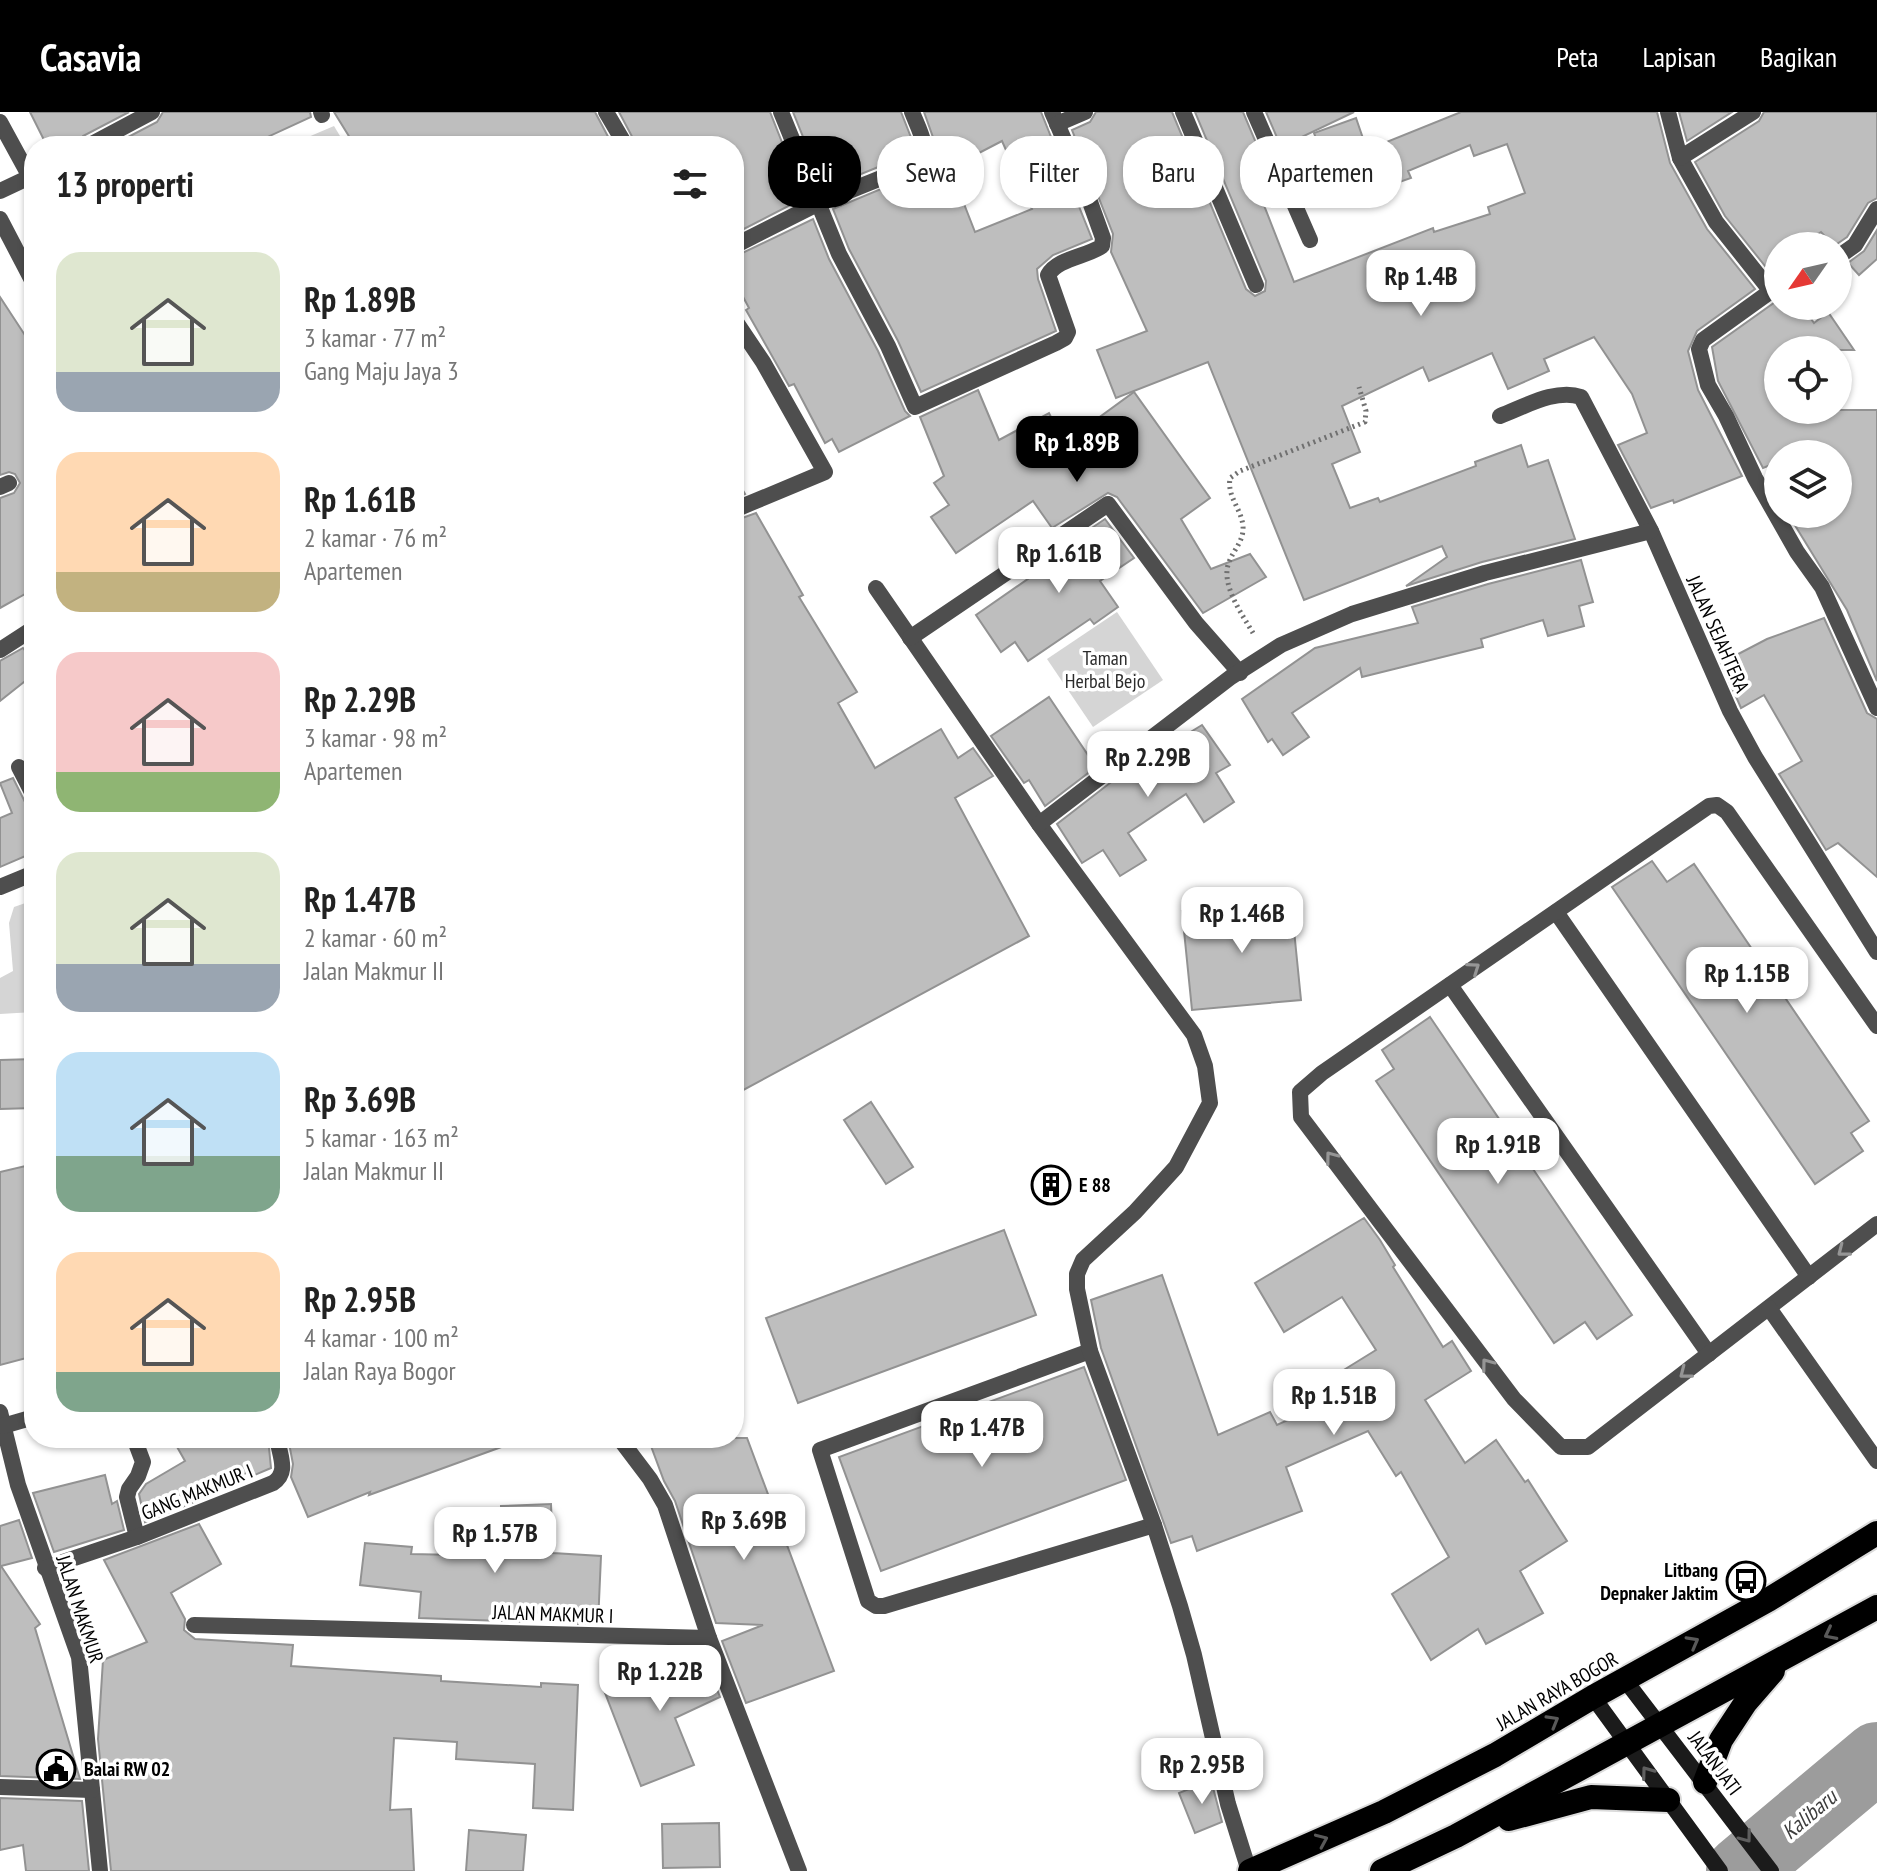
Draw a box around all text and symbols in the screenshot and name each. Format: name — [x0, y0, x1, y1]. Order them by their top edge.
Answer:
text: Casavia — [40, 32, 141, 81]
text: Peta — [1556, 38, 1598, 75]
text: Lapisan — [1642, 38, 1716, 75]
text: Bagikan — [1760, 38, 1837, 75]
chip: Beli — [768, 136, 861, 208]
chip: Sewa — [877, 136, 984, 208]
chip: Filter — [1000, 136, 1107, 208]
chip: Baru — [1123, 136, 1224, 208]
chip: Apartemen — [1240, 136, 1402, 208]
text: 13 properti — [56, 162, 194, 206]
icon: filters — [668, 162, 712, 206]
north arrow — [1764, 232, 1852, 320]
map controls — [1764, 232, 1852, 528]
pin: Rp 1.4B — [1347, 250, 1495, 318]
text: Rp 1.4B — [1384, 259, 1458, 292]
text: Rp 1.89B — [304, 277, 416, 321]
icon: home — [120, 284, 216, 380]
text: 3 kamar · 77 m² — [304, 321, 446, 354]
button: locate — [1764, 336, 1852, 424]
text: Gang Maju Jaya 3 — [304, 354, 459, 387]
pin: Rp 1.89B — [994, 416, 1160, 484]
text: Rp 1.89B — [1034, 425, 1120, 458]
button: layers — [1764, 440, 1852, 528]
text: Rp 1.61B — [304, 477, 416, 521]
icon: home — [120, 484, 216, 580]
text: 2 kamar · 76 m² — [304, 521, 447, 554]
pin: Rp 1.61B — [976, 527, 1142, 595]
text: Rp 1.61B — [1016, 536, 1102, 569]
text: Apartemen — [304, 554, 403, 587]
street label: JALAN SEJAHTERA — [1680, 571, 1756, 697]
park label: Taman Herbal Bejo — [1065, 645, 1145, 694]
text: Rp 2.29B — [304, 677, 416, 721]
icon: home — [120, 684, 216, 780]
text: 3 kamar · 98 m² — [304, 721, 447, 754]
pin: Rp 2.29B — [1065, 731, 1231, 799]
text: Rp 2.29B — [1105, 740, 1191, 773]
text: Apartemen — [304, 754, 403, 787]
text: Rp 1.47B — [304, 877, 416, 921]
icon: home — [120, 884, 216, 980]
pin: Rp 1.46B — [1159, 887, 1325, 955]
text: Rp 1.46B — [1199, 896, 1285, 929]
text: 2 kamar · 60 m² — [304, 921, 447, 954]
pin: Rp 1.15B — [1664, 947, 1830, 1015]
text: Jalan Makmur II — [304, 954, 444, 987]
text: Rp 1.15B — [1704, 956, 1790, 989]
one-way arrow — [1466, 963, 1480, 978]
text: Rp 3.69B — [304, 1077, 416, 1121]
icon: home — [120, 1084, 216, 1180]
pin: Rp 1.91B — [1415, 1118, 1581, 1186]
text: 5 kamar · 163 m² — [304, 1121, 459, 1154]
text: Rp 1.91B — [1455, 1127, 1541, 1160]
one-way arrow — [1327, 1151, 1341, 1165]
text: Jalan Makmur II — [304, 1154, 444, 1187]
building icon: E 88 — [1030, 1164, 1072, 1206]
place label: E 88 — [1079, 1172, 1111, 1198]
one-way arrow — [1837, 1241, 1852, 1255]
text: Rp 2.95B — [304, 1277, 416, 1321]
icon: home — [120, 1284, 216, 1380]
text: 4 kamar · 100 m² — [304, 1321, 459, 1354]
text: Jalan Raya Bogor — [304, 1354, 456, 1387]
one-way arrow — [1483, 1359, 1497, 1373]
one-way arrow — [1680, 1363, 1694, 1378]
pin: Rp 1.51B — [1251, 1369, 1417, 1437]
text: Rp 1.51B — [1291, 1378, 1377, 1411]
pin: Rp 1.47B — [899, 1401, 1065, 1469]
text: Rp 1.47B — [939, 1410, 1025, 1443]
street label: GANG MAKMUR I — [137, 1458, 257, 1526]
pin: Rp 3.69B — [661, 1494, 827, 1562]
text: Rp 3.69B — [701, 1503, 787, 1536]
pin: Rp 1.57B — [412, 1507, 578, 1575]
text: Rp 1.57B — [452, 1516, 538, 1549]
street label: JALAN MAKMUR — [50, 1551, 110, 1667]
place label: Litbang Depnaker Jaktim — [1600, 1557, 1718, 1606]
bus stop icon: Litbang Depnaker Jaktim — [1725, 1560, 1767, 1602]
street label: JALAN MAKMUR I — [491, 1599, 614, 1629]
one-way arrow — [1824, 1624, 1838, 1640]
one-way arrow — [1685, 1636, 1699, 1652]
pin: Rp 1.22B — [577, 1645, 743, 1713]
street label: JALAN RAYA BOGOR — [1491, 1645, 1623, 1737]
text: Rp 1.22B — [617, 1654, 703, 1687]
one-way arrow — [1544, 1715, 1559, 1730]
street label: JALAN JATI — [1682, 1725, 1748, 1800]
pin: Rp 2.95B — [1119, 1738, 1285, 1806]
text: Rp 2.95B — [1159, 1747, 1245, 1780]
public building icon: Balai RW 02 — [35, 1748, 77, 1790]
place label: Balai RW 02 — [84, 1756, 170, 1782]
one-way arrow — [1642, 1766, 1657, 1781]
water label: Kalibaru — [1776, 1782, 1843, 1845]
one-way arrow — [1737, 1828, 1751, 1843]
one-way arrow — [1314, 1833, 1328, 1849]

